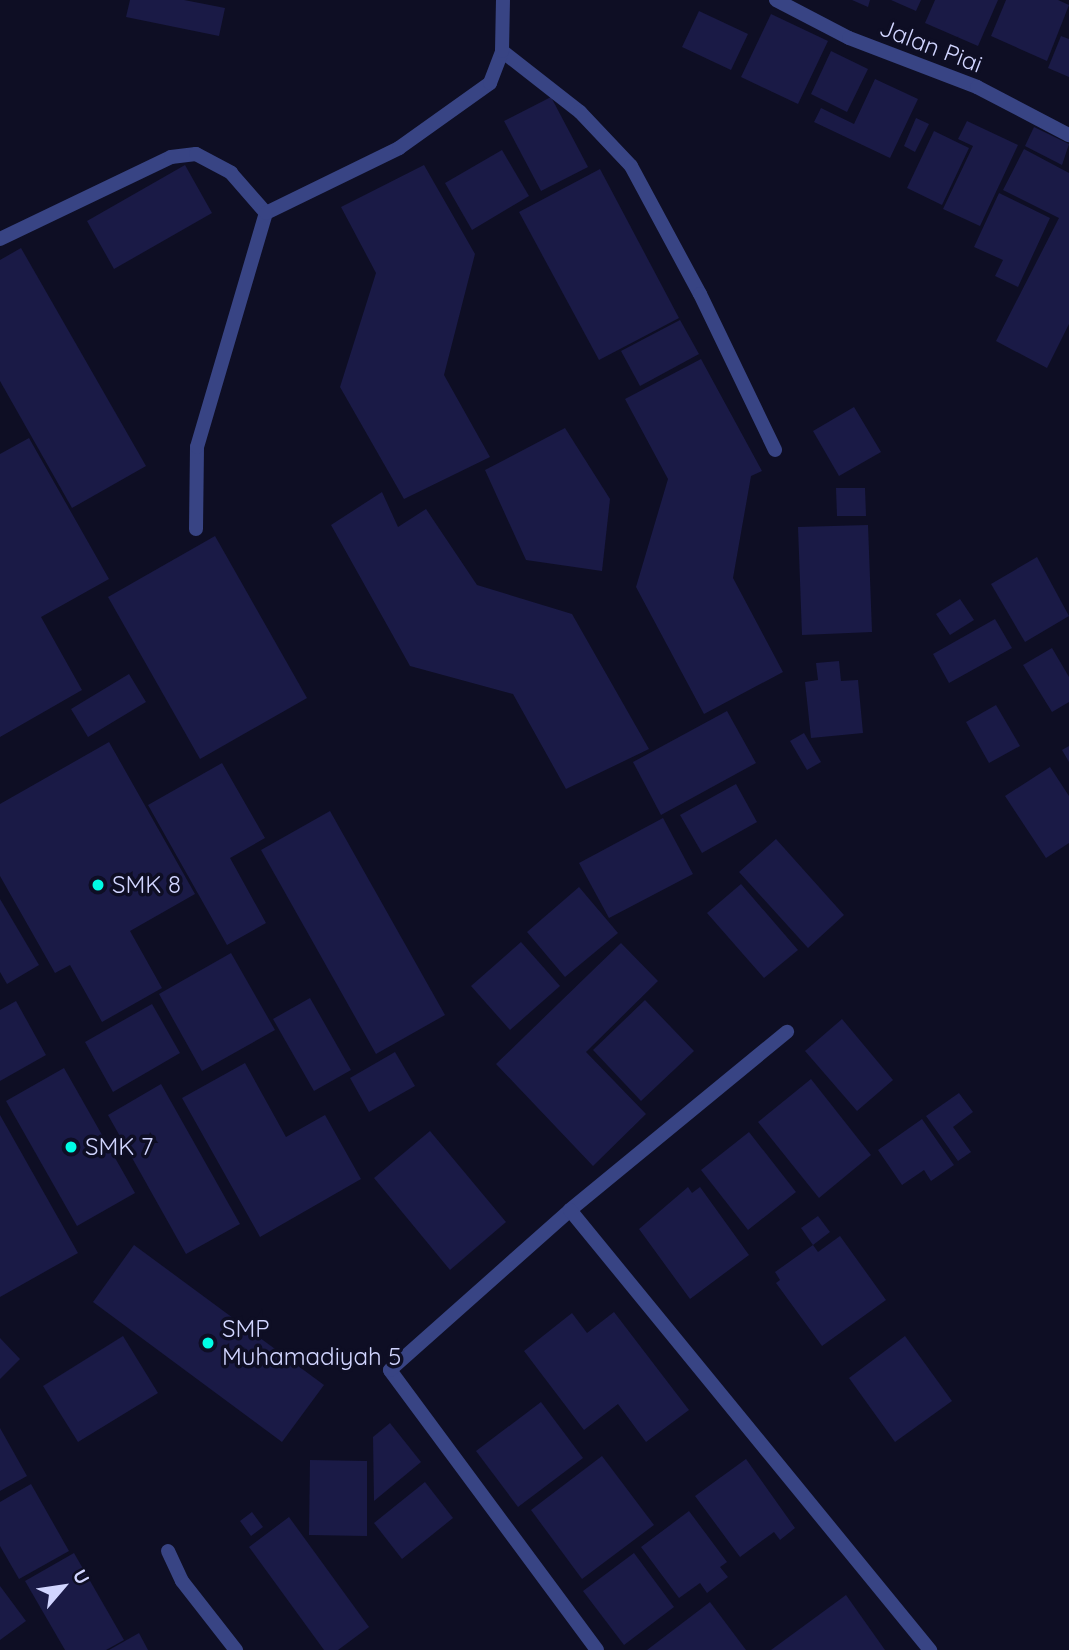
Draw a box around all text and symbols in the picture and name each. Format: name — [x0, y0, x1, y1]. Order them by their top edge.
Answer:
street label: Jalan Piai — [875, 13, 987, 79]
place label: SMK 8 — [112, 871, 181, 899]
marker: SMK 8 — [90, 877, 106, 893]
place label: SMK 7 — [85, 1133, 153, 1161]
marker: SMK 7 — [63, 1139, 79, 1155]
place label: SMP Muhamadiyah 5 — [222, 1315, 401, 1371]
marker: SMP Muhamadiyah 5 — [200, 1335, 216, 1351]
north arrow — [28, 1552, 98, 1622]
text: U — [68, 1565, 95, 1588]

